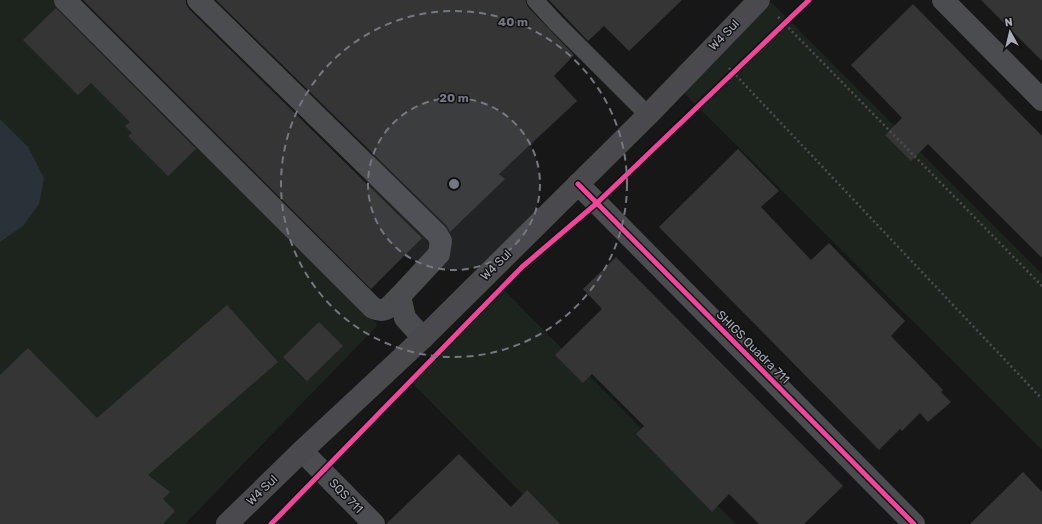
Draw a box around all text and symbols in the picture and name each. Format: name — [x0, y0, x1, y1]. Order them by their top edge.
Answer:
north arrow — [990, 12, 1030, 52]
text: 40 m — [498, 15, 528, 29]
text: N — [1004, 16, 1014, 30]
street label: W4 Sul — [706, 17, 742, 53]
text: 20 m — [439, 91, 469, 105]
centre of rings — [447, 177, 461, 191]
street label: W4 Sul — [478, 247, 514, 283]
street label: SHIGS Quadra 711 — [714, 308, 792, 386]
street label: W4 Sul — [244, 472, 280, 508]
street label: SQS 711 — [326, 476, 366, 516]

